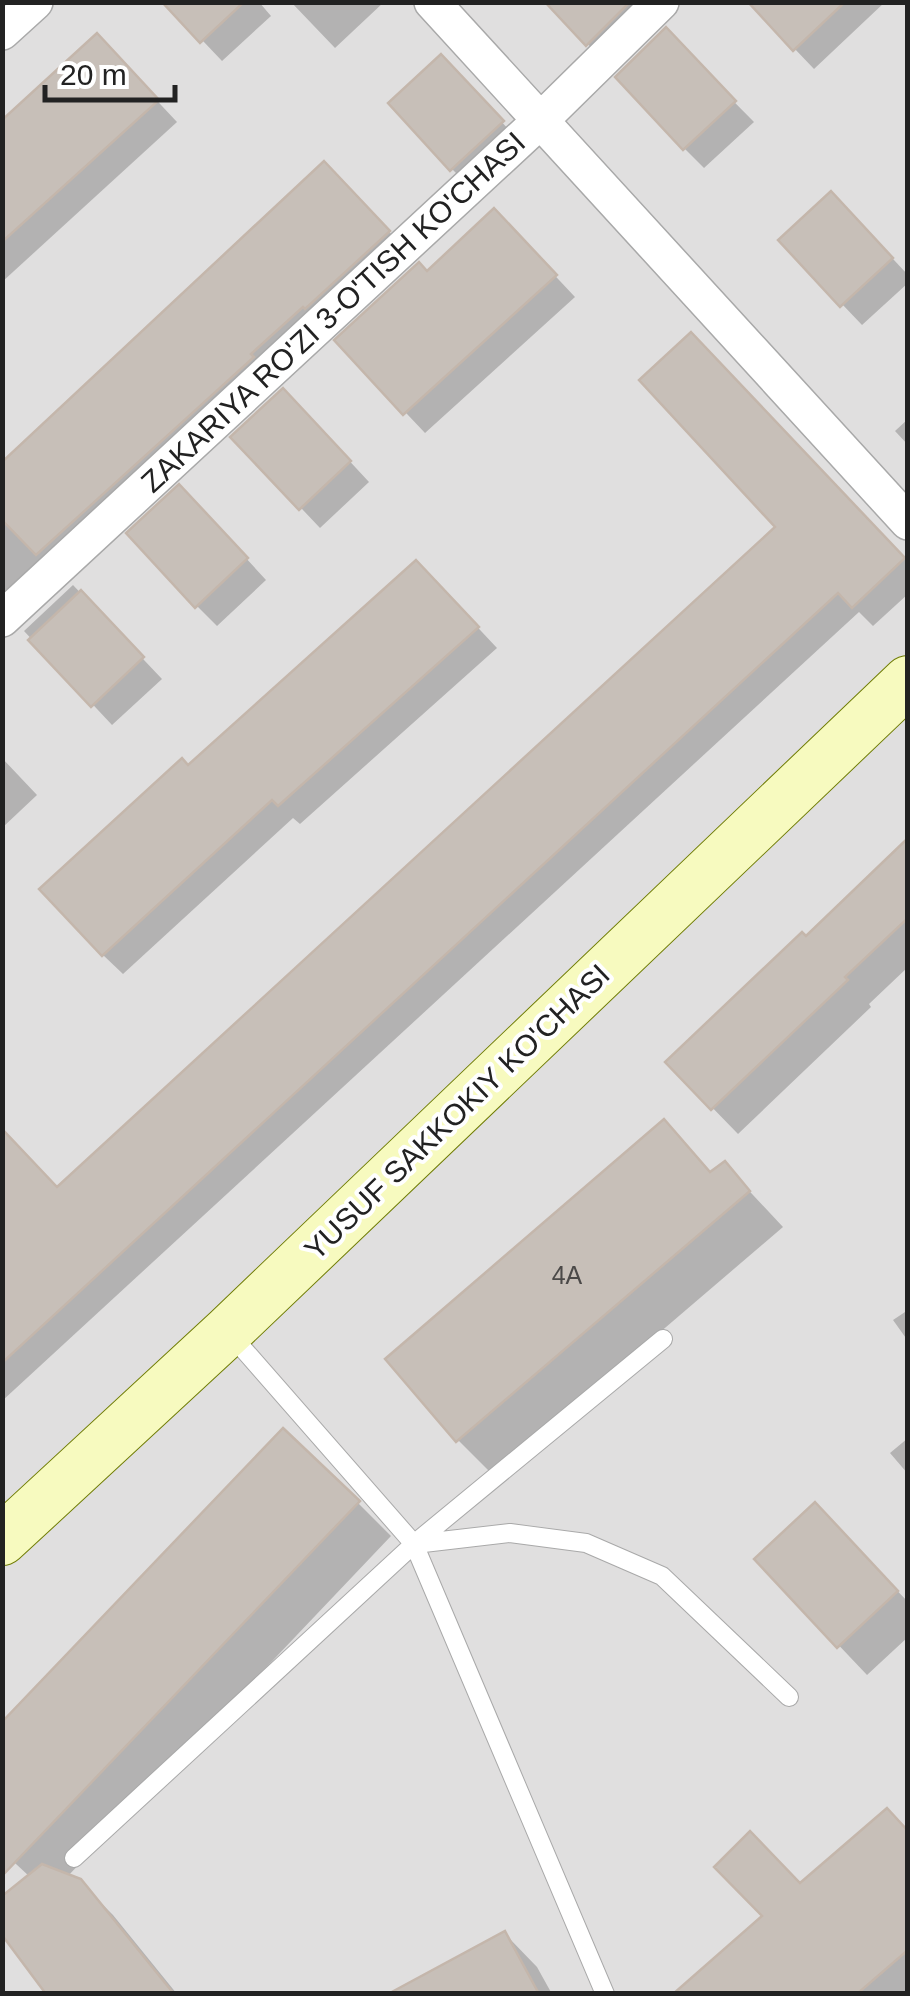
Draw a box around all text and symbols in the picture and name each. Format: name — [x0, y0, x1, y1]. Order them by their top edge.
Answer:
scale bar — [45, 40, 175, 102]
text: 20 m — [60, 58, 127, 91]
street label: ZAKARIYA RO'ZI 3-O'TISH KO'CHASI — [135, 125, 531, 499]
street label: YUSUF SAKKOKIY KO'CHASI — [298, 958, 616, 1266]
house number: 4A — [552, 1261, 583, 1289]

